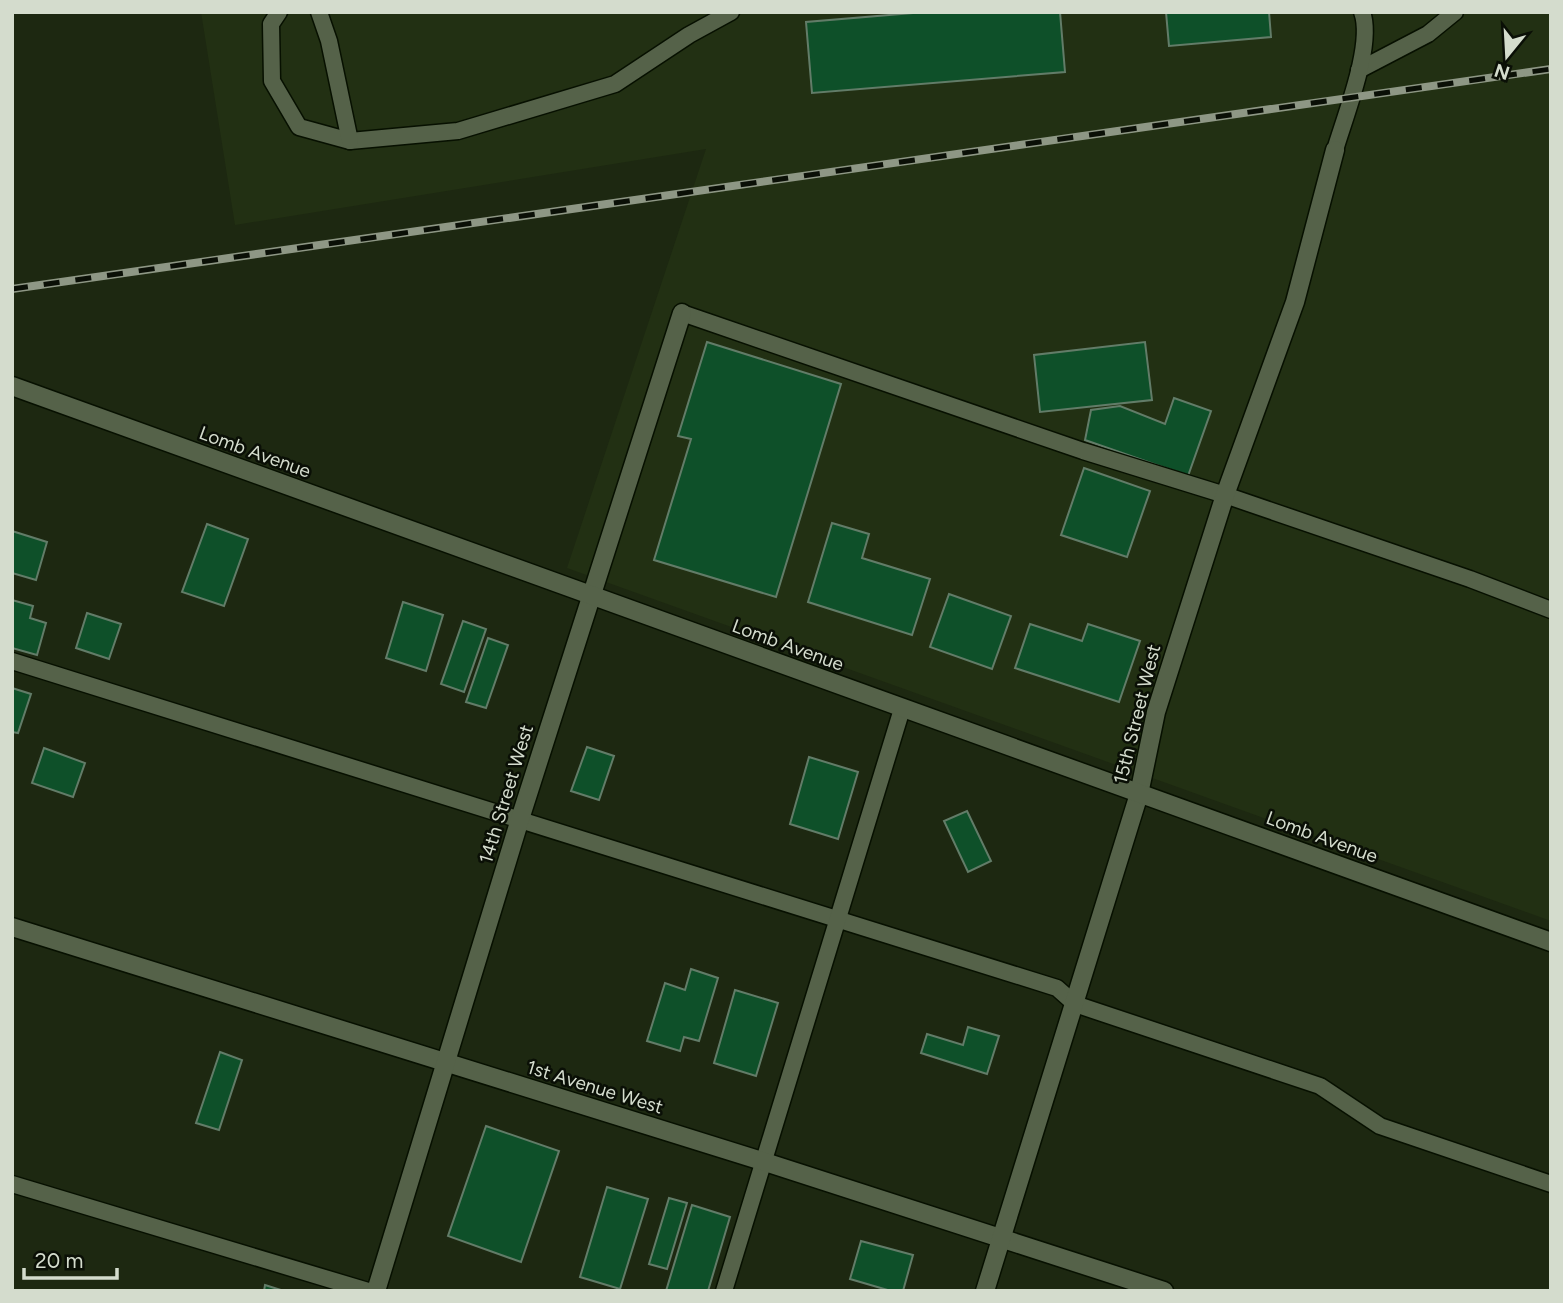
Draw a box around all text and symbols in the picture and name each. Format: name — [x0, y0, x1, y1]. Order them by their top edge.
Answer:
north arrow — [1472, 21, 1542, 91]
text: N — [1491, 58, 1512, 85]
street label: Lomb Avenue — [196, 421, 314, 483]
street label: Lomb Avenue — [729, 614, 847, 676]
street label: 15th Street West — [1109, 642, 1165, 786]
street label: 14th Street West — [474, 722, 538, 866]
street label: Lomb Avenue — [1263, 806, 1381, 868]
street label: 1st Avenue West — [524, 1055, 666, 1119]
scale bar — [24, 1236, 117, 1280]
text: 20 m — [35, 1248, 83, 1273]

